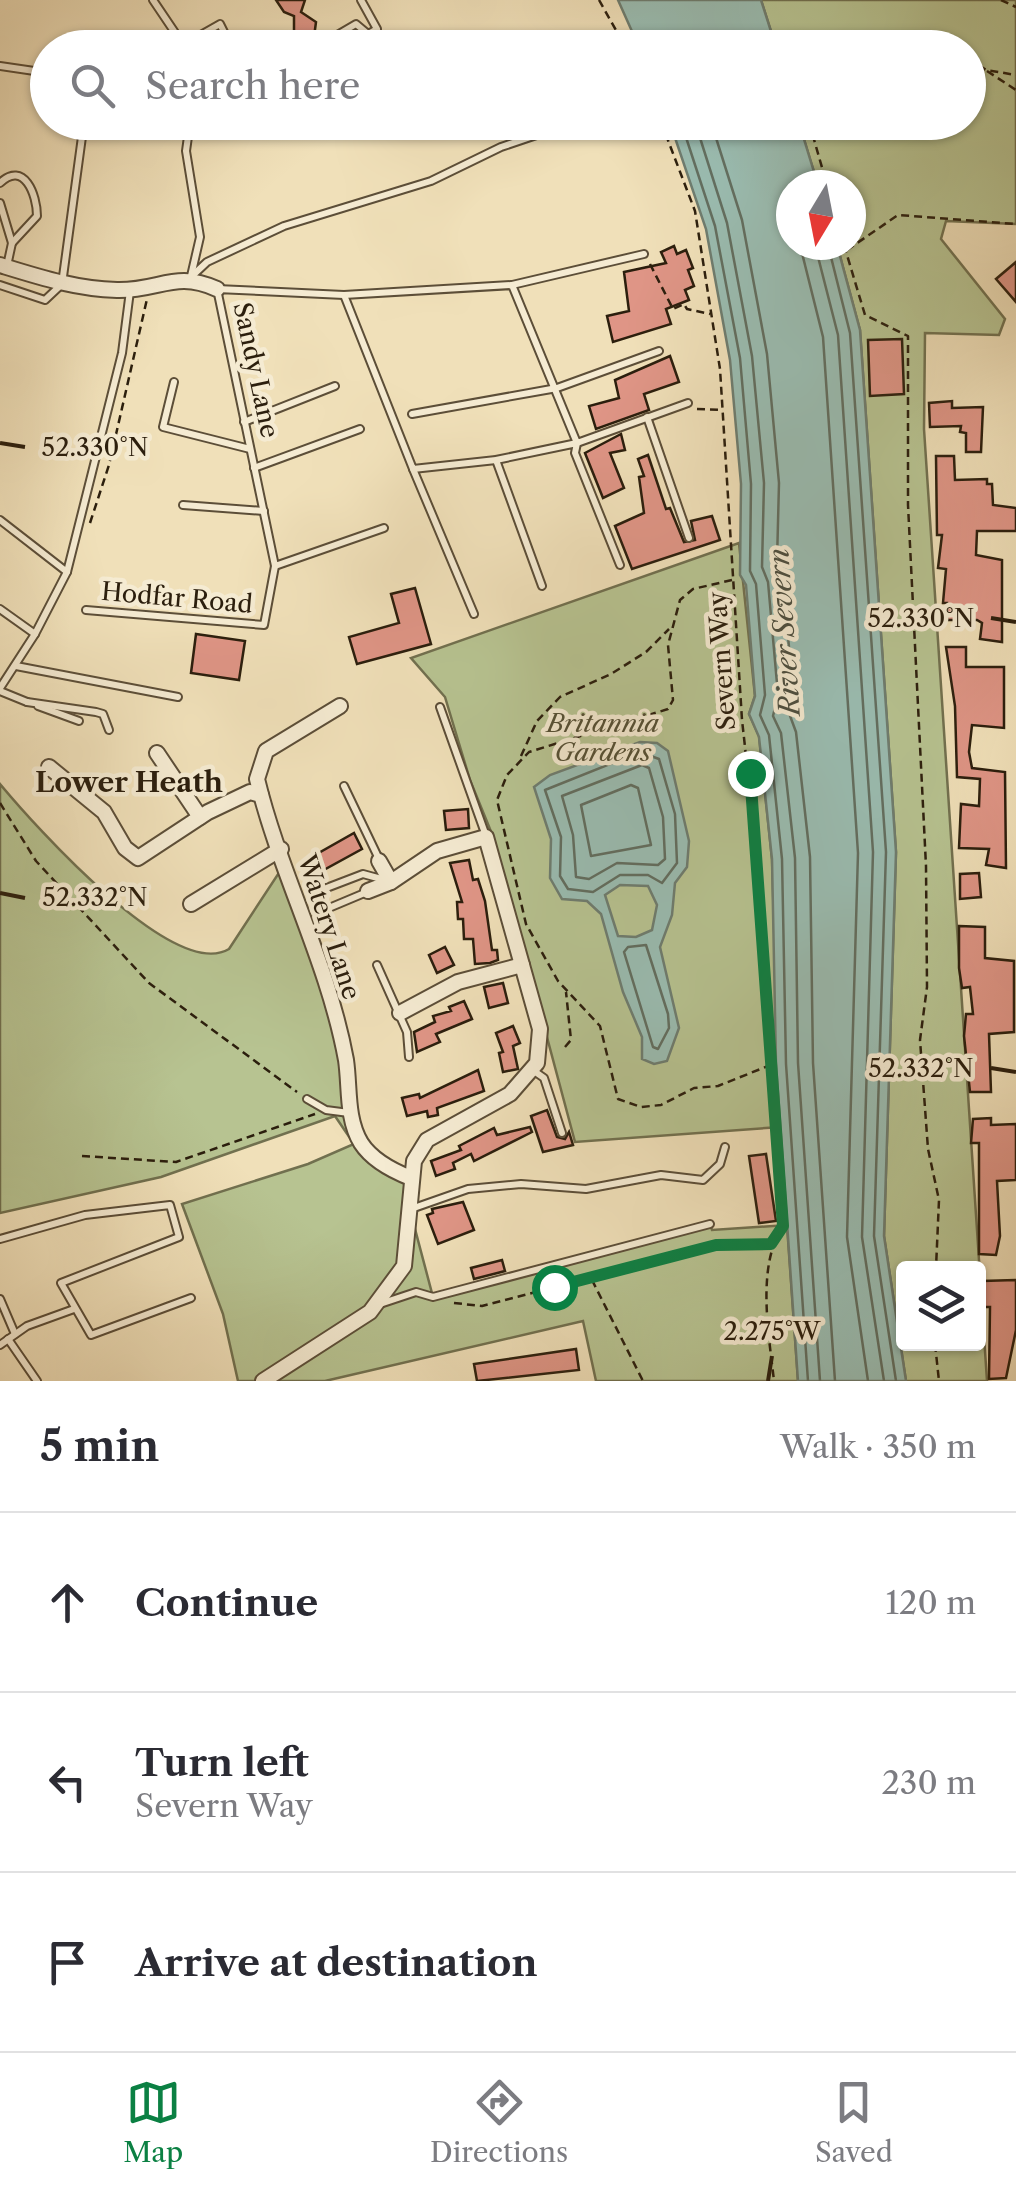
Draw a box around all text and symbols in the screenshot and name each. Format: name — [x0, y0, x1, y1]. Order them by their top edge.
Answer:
search box — [30, 30, 986, 140]
icon: search — [65, 58, 120, 113]
text: Search here — [145, 62, 360, 109]
north arrow — [776, 170, 866, 260]
street label: Sandy Lane — [227, 299, 285, 441]
text: 52.330°N — [42, 432, 148, 463]
water label: River Severn — [761, 547, 807, 719]
street label: Hodfar Road — [100, 576, 254, 620]
street label: Severn Way — [702, 590, 742, 731]
text: 52.330°N — [868, 603, 974, 634]
park label: Britannia Gardens — [545, 708, 659, 768]
route end — [728, 751, 774, 797]
district label: Lower Heath — [35, 765, 223, 799]
street label: Watery Lane — [291, 850, 367, 1003]
text: 52.332°N — [42, 882, 148, 913]
text: 52.332°N — [868, 1053, 974, 1084]
map controls — [896, 1261, 986, 1351]
button: layers — [896, 1261, 986, 1351]
route start — [532, 1265, 578, 1311]
text: 2.275°W — [724, 1316, 821, 1347]
text: 5 min — [40, 1420, 159, 1472]
text: Walk · 350 m — [780, 1427, 976, 1466]
icon: ahead — [40, 1575, 95, 1630]
text: Continue — [135, 1579, 318, 1626]
text: 120 m — [886, 1583, 976, 1622]
text: Turn left — [135, 1739, 309, 1786]
icon: left — [40, 1755, 95, 1810]
text: 230 m — [881, 1763, 976, 1802]
text: Severn Way — [135, 1786, 313, 1825]
icon: arrive — [40, 1935, 95, 1990]
text: Arrive at destination — [135, 1939, 538, 1986]
tab: Map — [123, 2075, 183, 2169]
tab: Directions — [430, 2075, 568, 2169]
tab: Saved — [815, 2075, 893, 2169]

